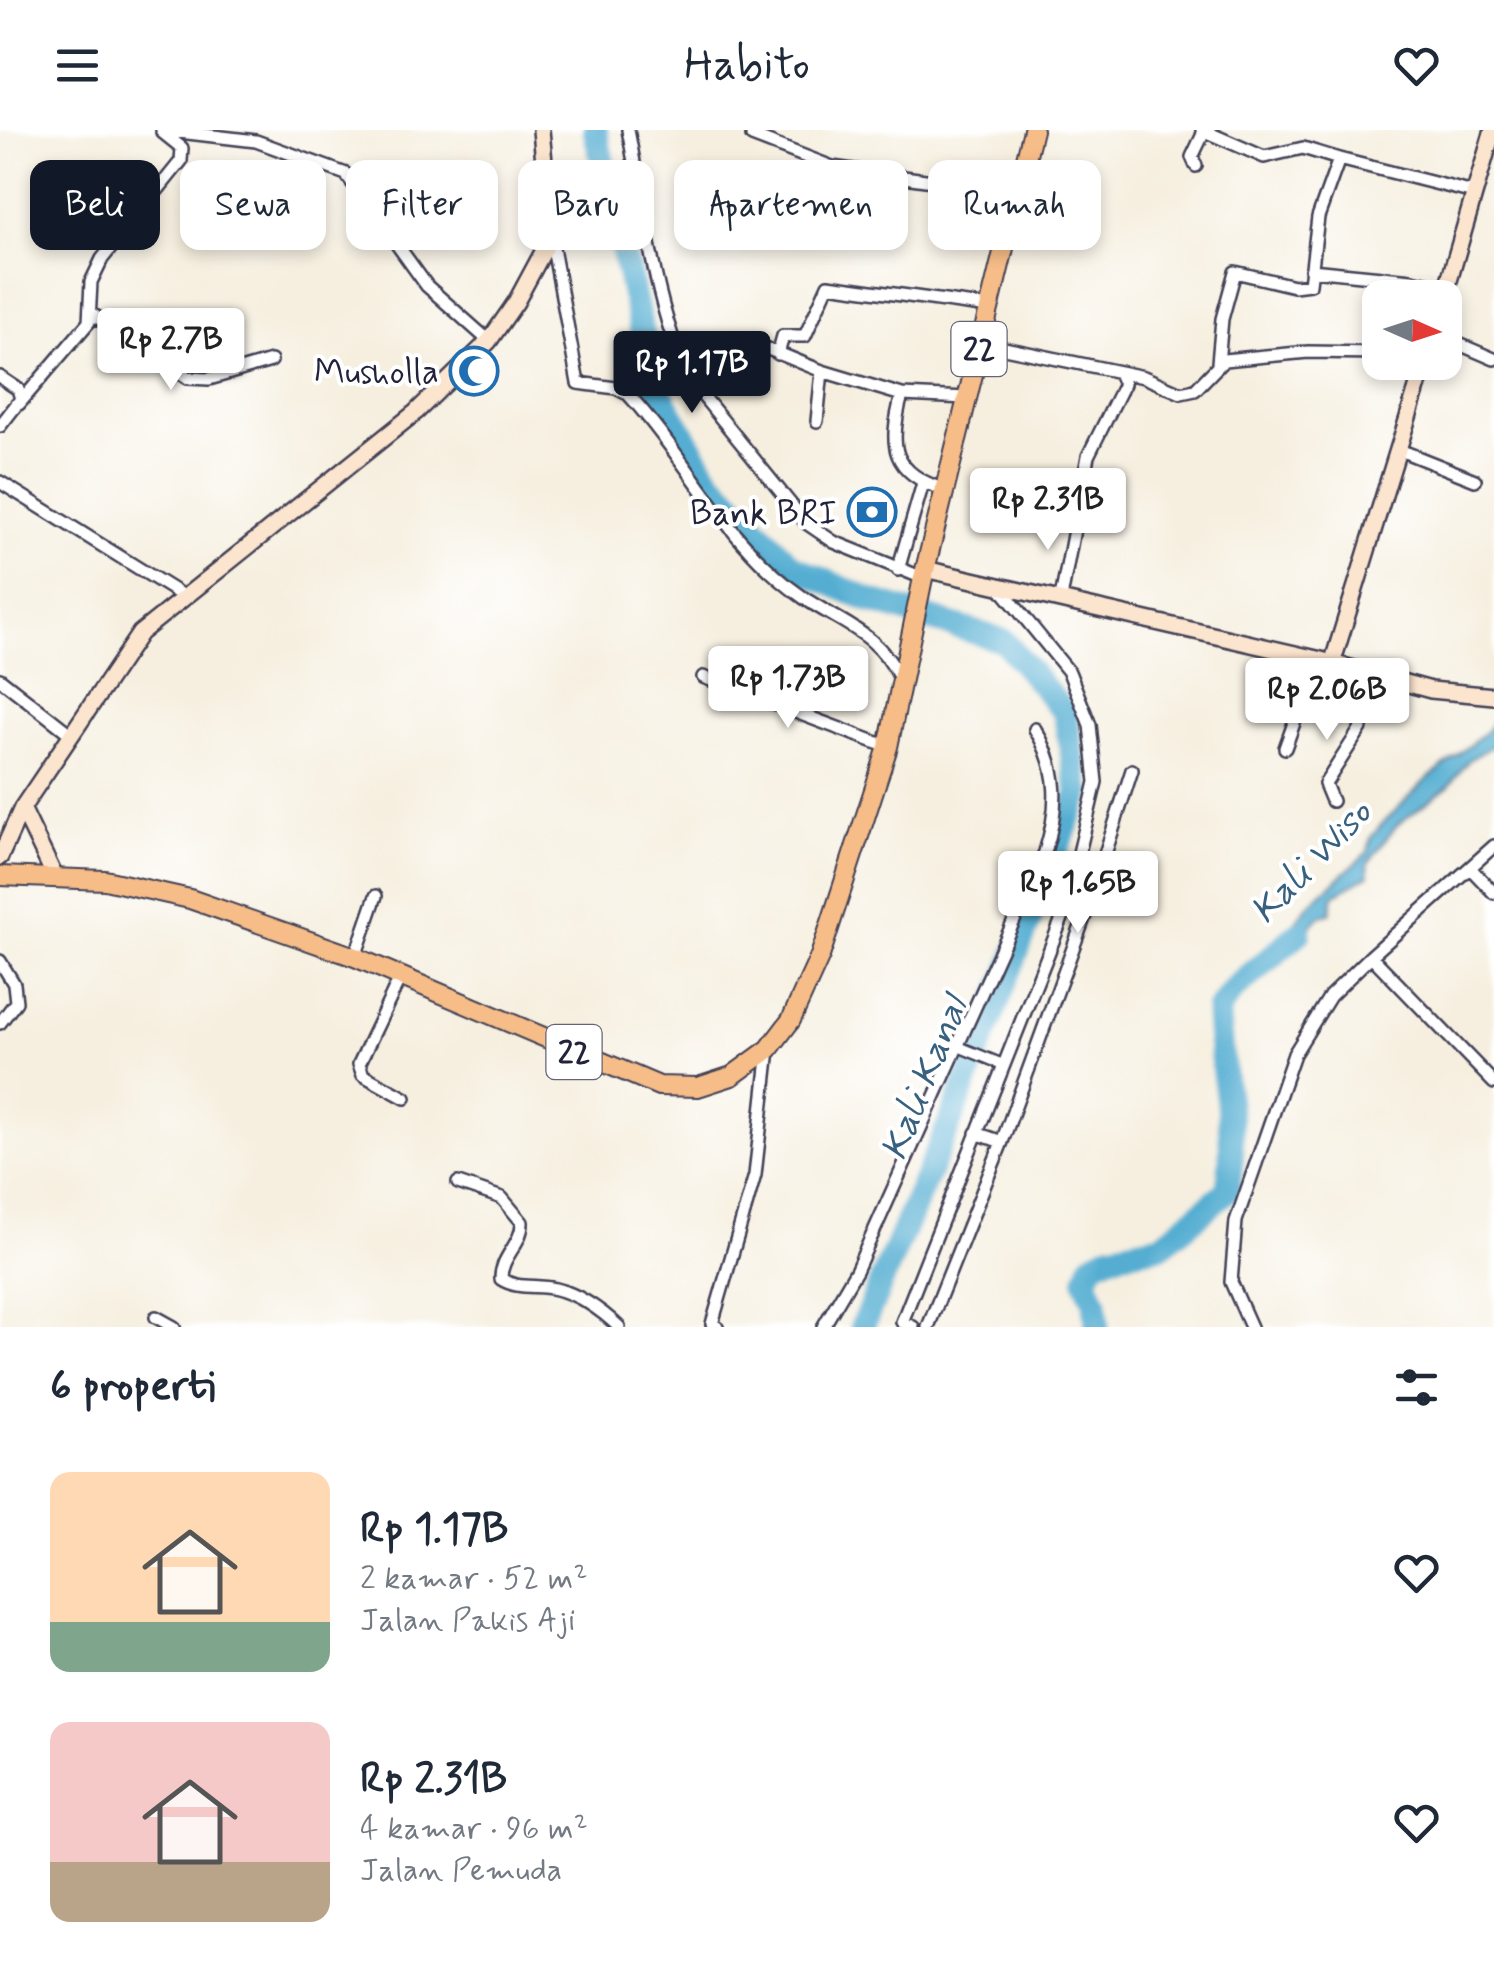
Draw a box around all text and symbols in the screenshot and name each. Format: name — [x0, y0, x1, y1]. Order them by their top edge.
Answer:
text: Habito — [684, 36, 810, 95]
icon: menu — [50, 38, 105, 93]
icon: heart — [1389, 38, 1444, 93]
chip: Beli — [30, 160, 160, 250]
chip: Sewa — [180, 160, 326, 250]
chip: Filter — [346, 160, 498, 250]
chip: Baru — [518, 160, 654, 250]
chip: Apartemen — [674, 160, 908, 250]
chip: Rumah — [928, 160, 1101, 250]
north arrow — [1362, 280, 1462, 380]
map controls — [1362, 280, 1462, 380]
pin: Rp 2.7B — [79, 308, 263, 393]
text: Rp 2.7B — [119, 319, 223, 361]
road number: 22 — [952, 322, 1006, 376]
pin: Rp 1.17B — [589, 331, 795, 416]
text: Rp 1.17B — [636, 342, 748, 384]
mosque icon: Musholla — [448, 345, 500, 397]
place label: Musholla — [314, 350, 439, 396]
pin: Rp 2.31B — [945, 468, 1151, 553]
text: Rp 2.31B — [992, 479, 1104, 521]
bank icon: Bank BRI — [846, 486, 898, 538]
place label: Bank BRI — [690, 491, 837, 537]
pin: Rp 1.73B — [685, 646, 891, 731]
text: Rp 1.73B — [730, 657, 846, 699]
pin: Rp 2.06B — [1224, 658, 1430, 743]
text: Rp 2.06B — [1267, 669, 1387, 711]
water label: Kali Wiso — [1241, 789, 1384, 935]
pin: Rp 1.65B — [975, 851, 1181, 936]
text: Rp 1.65B — [1020, 862, 1136, 904]
water label: Kali Kanal — [870, 985, 982, 1168]
road number: 22 — [546, 1025, 602, 1079]
text: 6 properti — [50, 1360, 215, 1415]
icon: filters — [1389, 1360, 1444, 1415]
text: Rp 1.17B — [360, 1503, 508, 1558]
icon: home — [130, 1512, 250, 1632]
icon: heart — [1389, 1545, 1444, 1600]
text: 2 kamar · 52 m² — [360, 1558, 587, 1600]
text: Jalan Pakis Aji — [360, 1600, 575, 1642]
text: Rp 2.31B — [360, 1753, 507, 1808]
icon: home — [130, 1762, 250, 1882]
icon: heart — [1389, 1795, 1444, 1850]
text: 4 kamar · 96 m² — [360, 1808, 588, 1850]
text: Jalan Pemuda — [360, 1850, 562, 1892]

